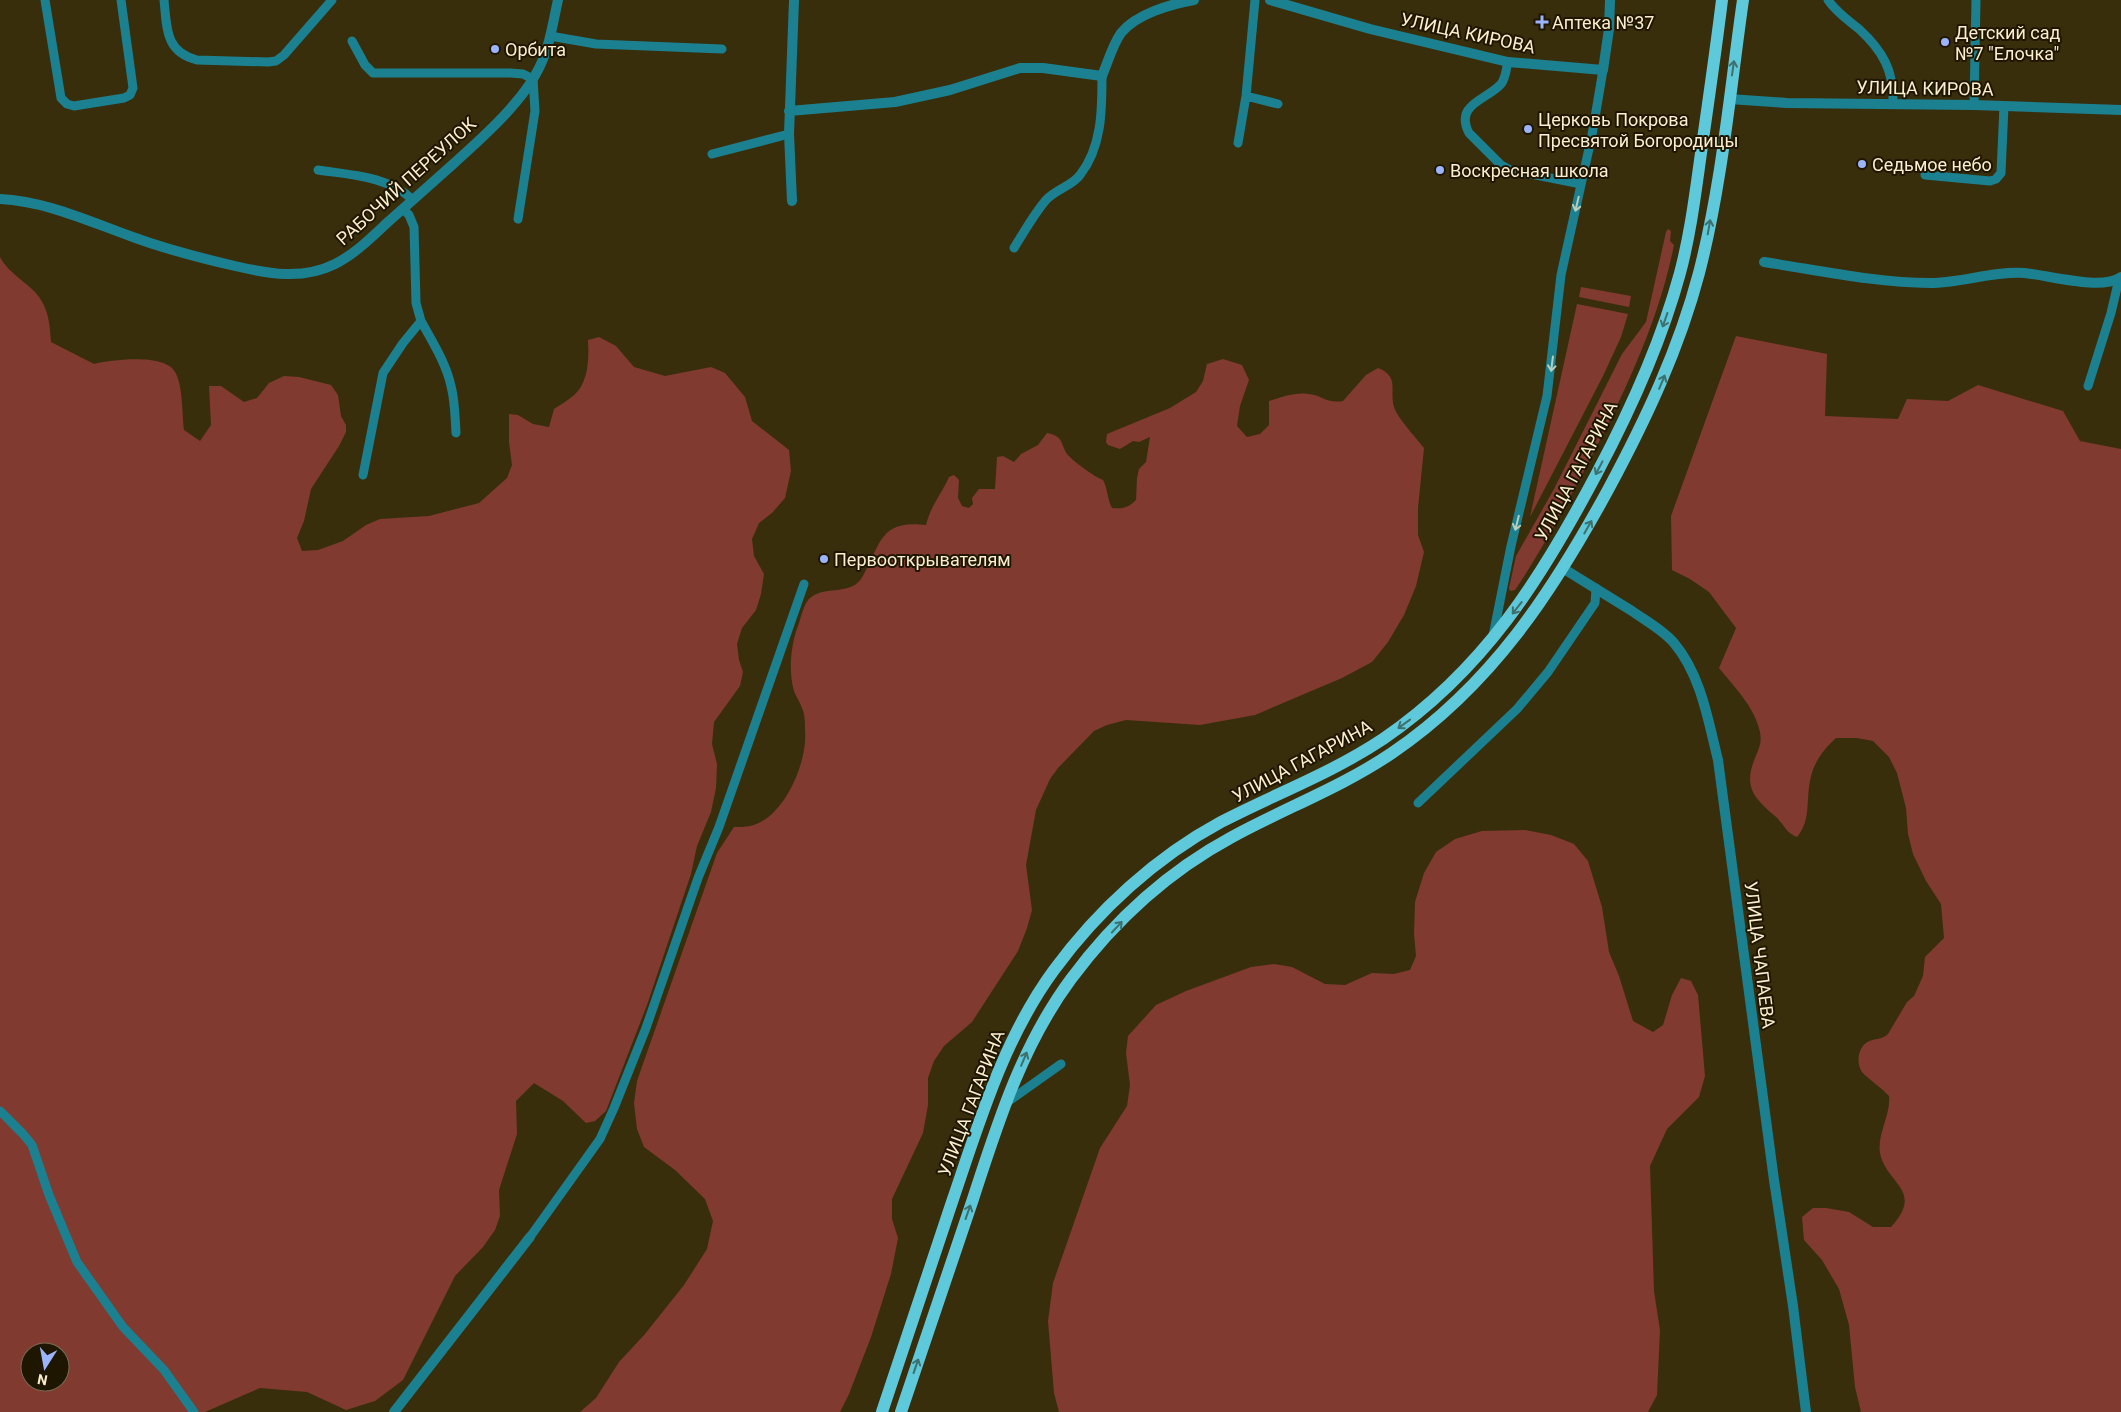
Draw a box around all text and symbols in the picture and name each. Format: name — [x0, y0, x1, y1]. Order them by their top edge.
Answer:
street label: УЛИЦА КИРОВА — [1399, 8, 1537, 58]
place label: Аптека №37 — [1552, 12, 1654, 33]
marker: Аптека №37 — [1536, 16, 1548, 28]
place label: Детский сад №7 "Елочка" — [1955, 22, 2061, 64]
marker: Детский сад №7 "Елочка" — [1939, 36, 1951, 48]
place label: Орбита — [505, 39, 566, 60]
marker: Орбита — [489, 43, 501, 55]
one-way arrow — [1729, 60, 1739, 76]
street label: УЛИЦА КИРОВА — [1856, 76, 1994, 100]
place label: Церковь Покрова Пресвятой Богородицы — [1538, 109, 1738, 151]
street label: РАБОЧИЙ ПЕРЕУЛОК — [332, 113, 480, 249]
marker: Церковь Покрова Пресвятой Богородицы — [1522, 123, 1534, 135]
place label: Седьмое небо — [1872, 154, 1992, 175]
marker: Седьмое небо — [1856, 158, 1868, 170]
place label: Воскресная школа — [1450, 160, 1609, 181]
marker: Воскресная школа — [1434, 164, 1446, 176]
one-way arrow — [1572, 195, 1581, 211]
one-way arrow — [1705, 219, 1715, 235]
one-way arrow — [1660, 311, 1669, 327]
one-way arrow — [1547, 356, 1557, 372]
one-way arrow — [1657, 375, 1667, 390]
street label: УЛИЦА ГАГАРИНА — [1530, 397, 1622, 544]
one-way arrow — [1594, 460, 1603, 475]
one-way arrow — [1512, 514, 1521, 530]
one-way arrow — [1583, 519, 1593, 534]
place label: Первооткрывателям — [834, 549, 1011, 570]
marker: Первооткрывателям — [818, 553, 830, 565]
one-way arrow — [1511, 601, 1522, 614]
street label: УЛИЦА ГАГАРИНА — [1229, 715, 1376, 807]
one-way arrow — [1397, 719, 1411, 729]
street label: УЛИЦА ЧАПАЕВА — [1741, 880, 1779, 1030]
one-way arrow — [1110, 921, 1122, 933]
street label: УЛИЦА ГАГАРИНА — [933, 1027, 1009, 1179]
one-way arrow — [1019, 1052, 1029, 1067]
one-way arrow — [964, 1204, 973, 1220]
north arrow — [20, 1342, 70, 1392]
one-way arrow — [912, 1358, 922, 1374]
text: N — [36, 1371, 49, 1389]

